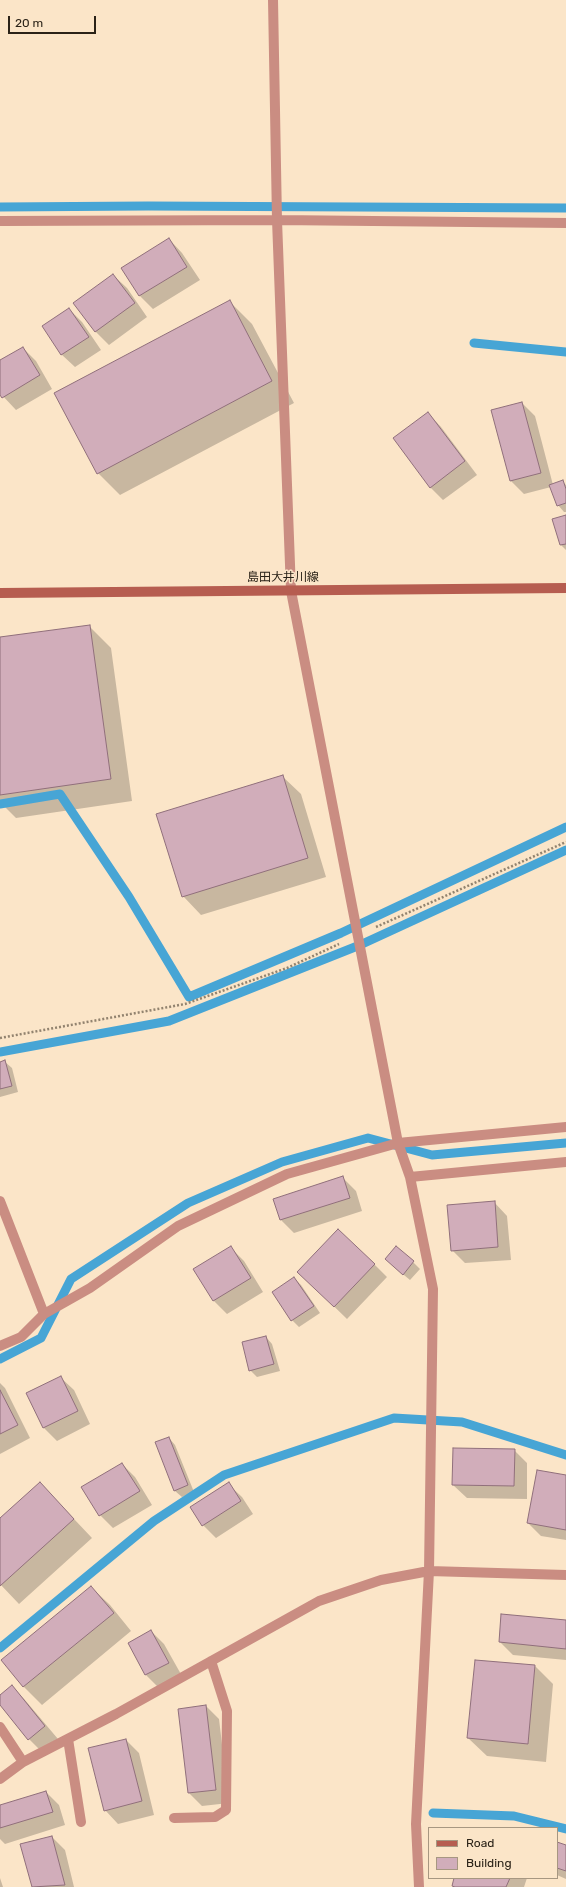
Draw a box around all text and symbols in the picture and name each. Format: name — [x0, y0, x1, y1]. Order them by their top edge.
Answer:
scale bar — [10, 8, 98, 34]
text: 20 m — [15, 16, 43, 30]
street label: 島田大井川線 — [247, 571, 319, 585]
legend — [428, 1827, 558, 1879]
text: Road — [466, 1836, 494, 1850]
text: Building — [466, 1856, 512, 1870]

